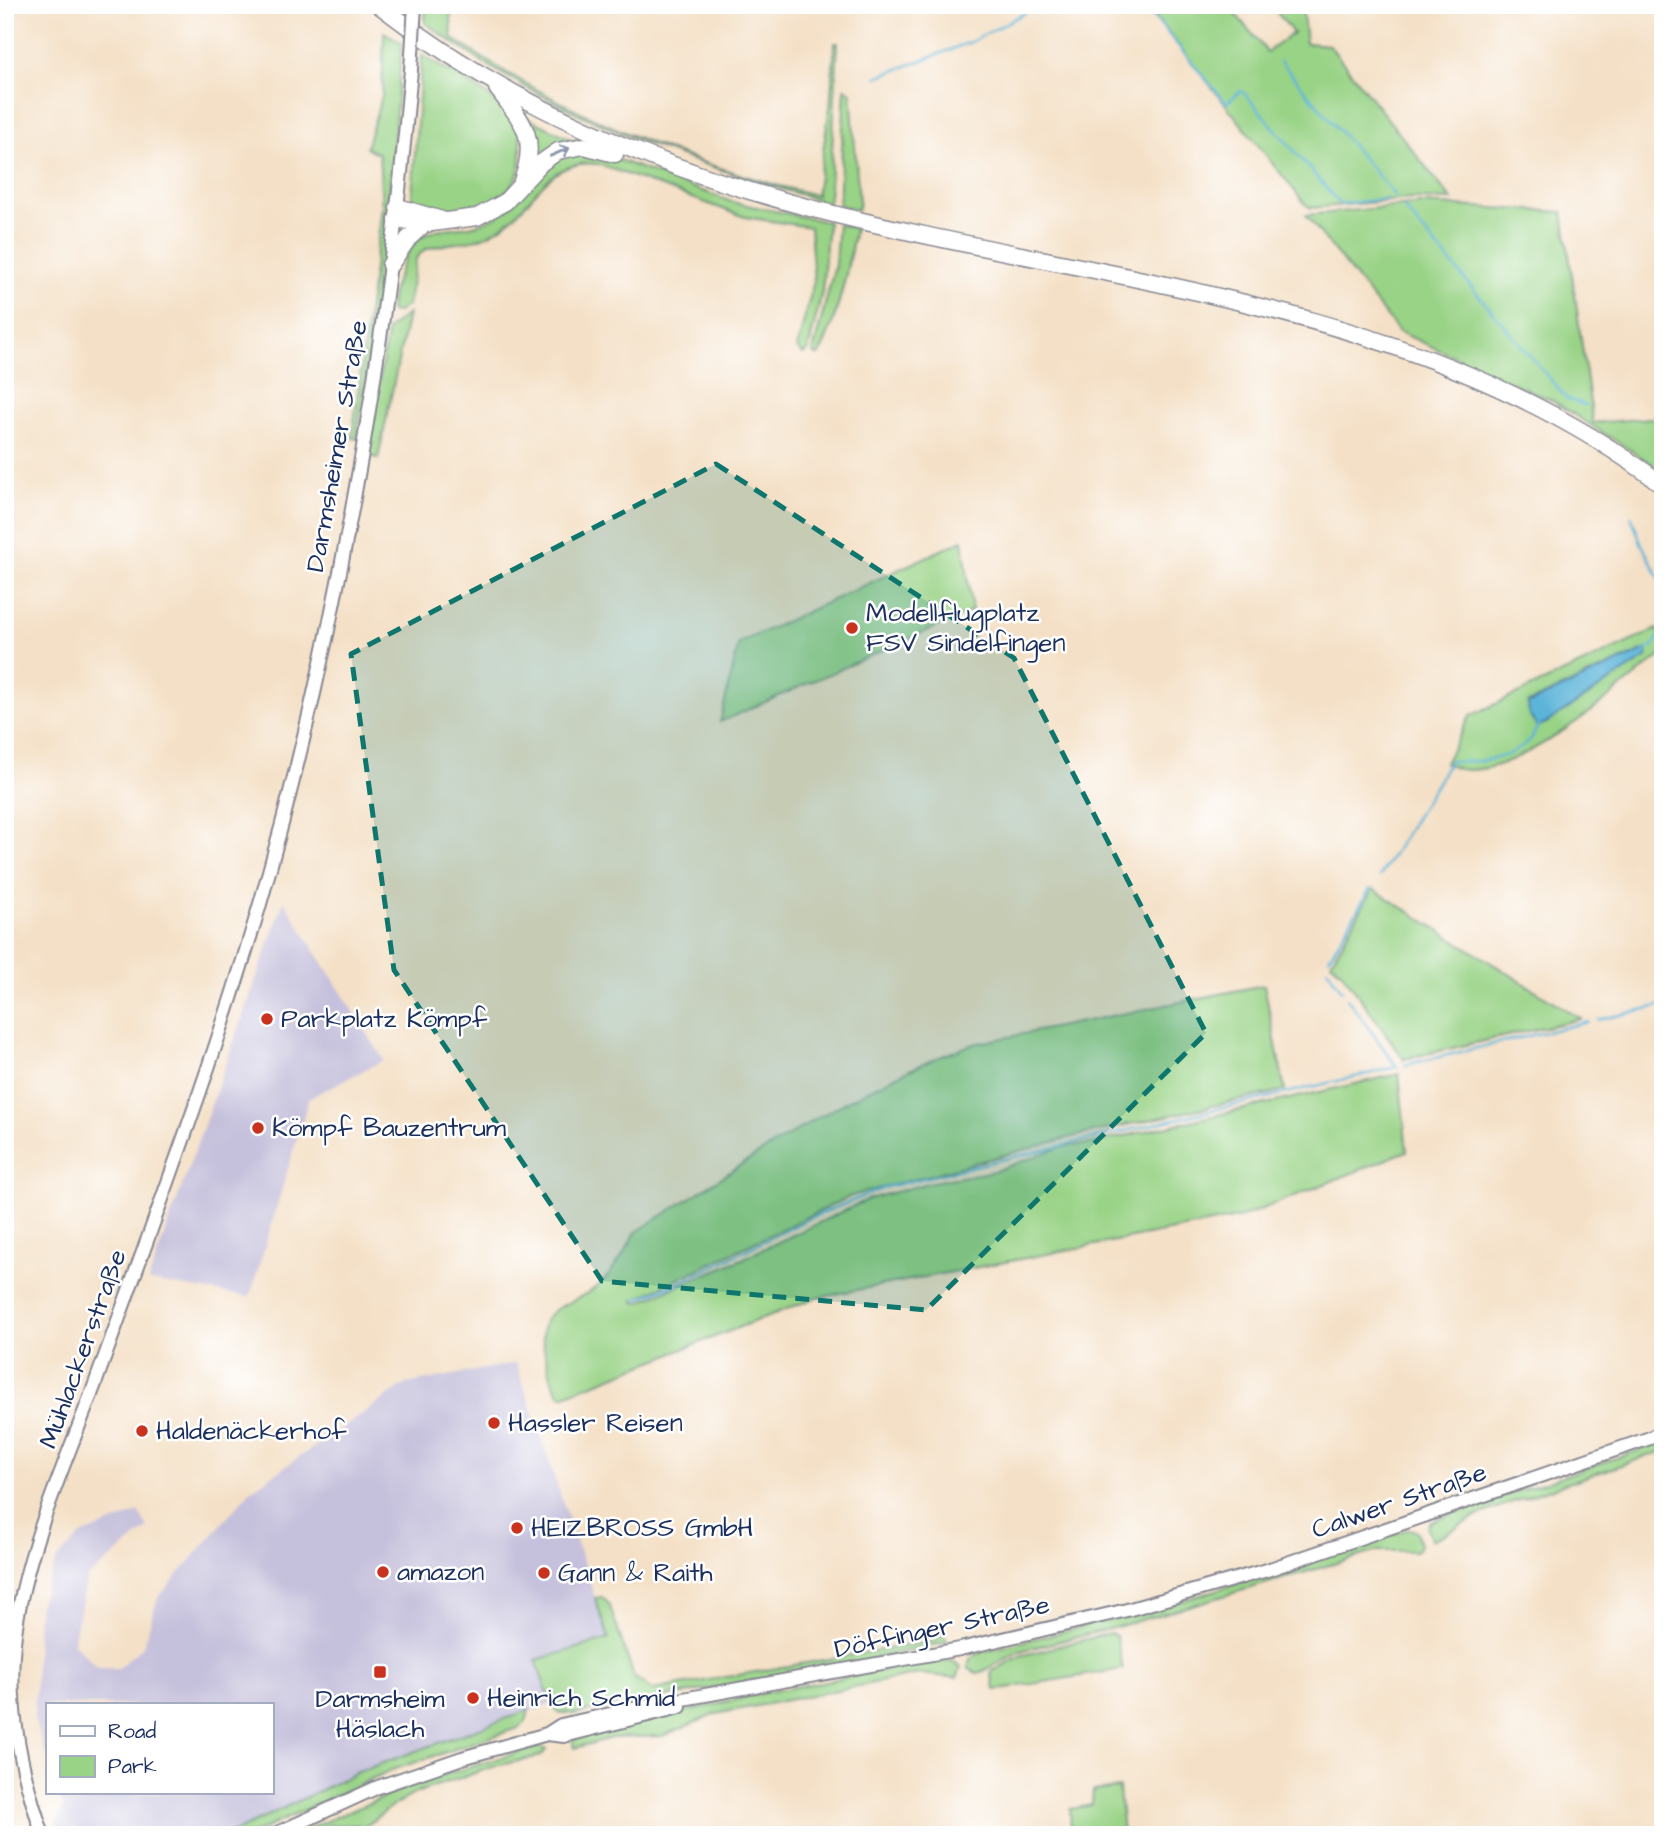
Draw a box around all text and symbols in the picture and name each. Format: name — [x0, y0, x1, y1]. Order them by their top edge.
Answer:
one-way arrow — [549, 144, 571, 157]
street label: Darmsheimer Straße — [297, 317, 377, 575]
place label: Modellflugplatz FSV Sindelfingen — [866, 595, 1065, 663]
marker: Modellflugplatz FSV Sindelfingen — [844, 620, 860, 636]
place label: Parkplatz Kömpf — [281, 1001, 488, 1037]
marker: Parkplatz Kömpf — [259, 1011, 275, 1027]
place label: Kömpf Bauzentrum — [272, 1110, 507, 1146]
marker: Kömpf Bauzentrum — [250, 1120, 266, 1136]
street label: Mühlackerstraße — [30, 1244, 136, 1454]
place label: Hassler Reisen — [508, 1405, 683, 1441]
place label: Haldenäckerhof — [156, 1413, 347, 1449]
marker: Hassler Reisen — [486, 1415, 502, 1431]
marker: Haldenäckerhof — [134, 1423, 150, 1439]
street label: Calwer Straße — [1307, 1454, 1491, 1548]
place label: HEIZBROSS GmbH — [531, 1510, 753, 1546]
marker: HEIZBROSS GmbH — [509, 1520, 525, 1536]
place label: amazon — [397, 1554, 484, 1590]
place label: Gann & Raith — [558, 1555, 713, 1591]
marker: amazon — [375, 1564, 391, 1580]
marker: Gann & Raith — [536, 1565, 552, 1581]
street label: Döffinger Straße — [831, 1587, 1053, 1669]
marker: Darmsheim Häslach — [372, 1664, 388, 1680]
place label: Heinrich Schmid — [487, 1680, 675, 1716]
place label: Darmsheim Häslach — [316, 1681, 445, 1747]
marker: Heinrich Schmid — [465, 1690, 481, 1706]
legend — [46, 1703, 273, 1794]
text: Road — [108, 1717, 156, 1746]
text: Park — [108, 1752, 157, 1781]

